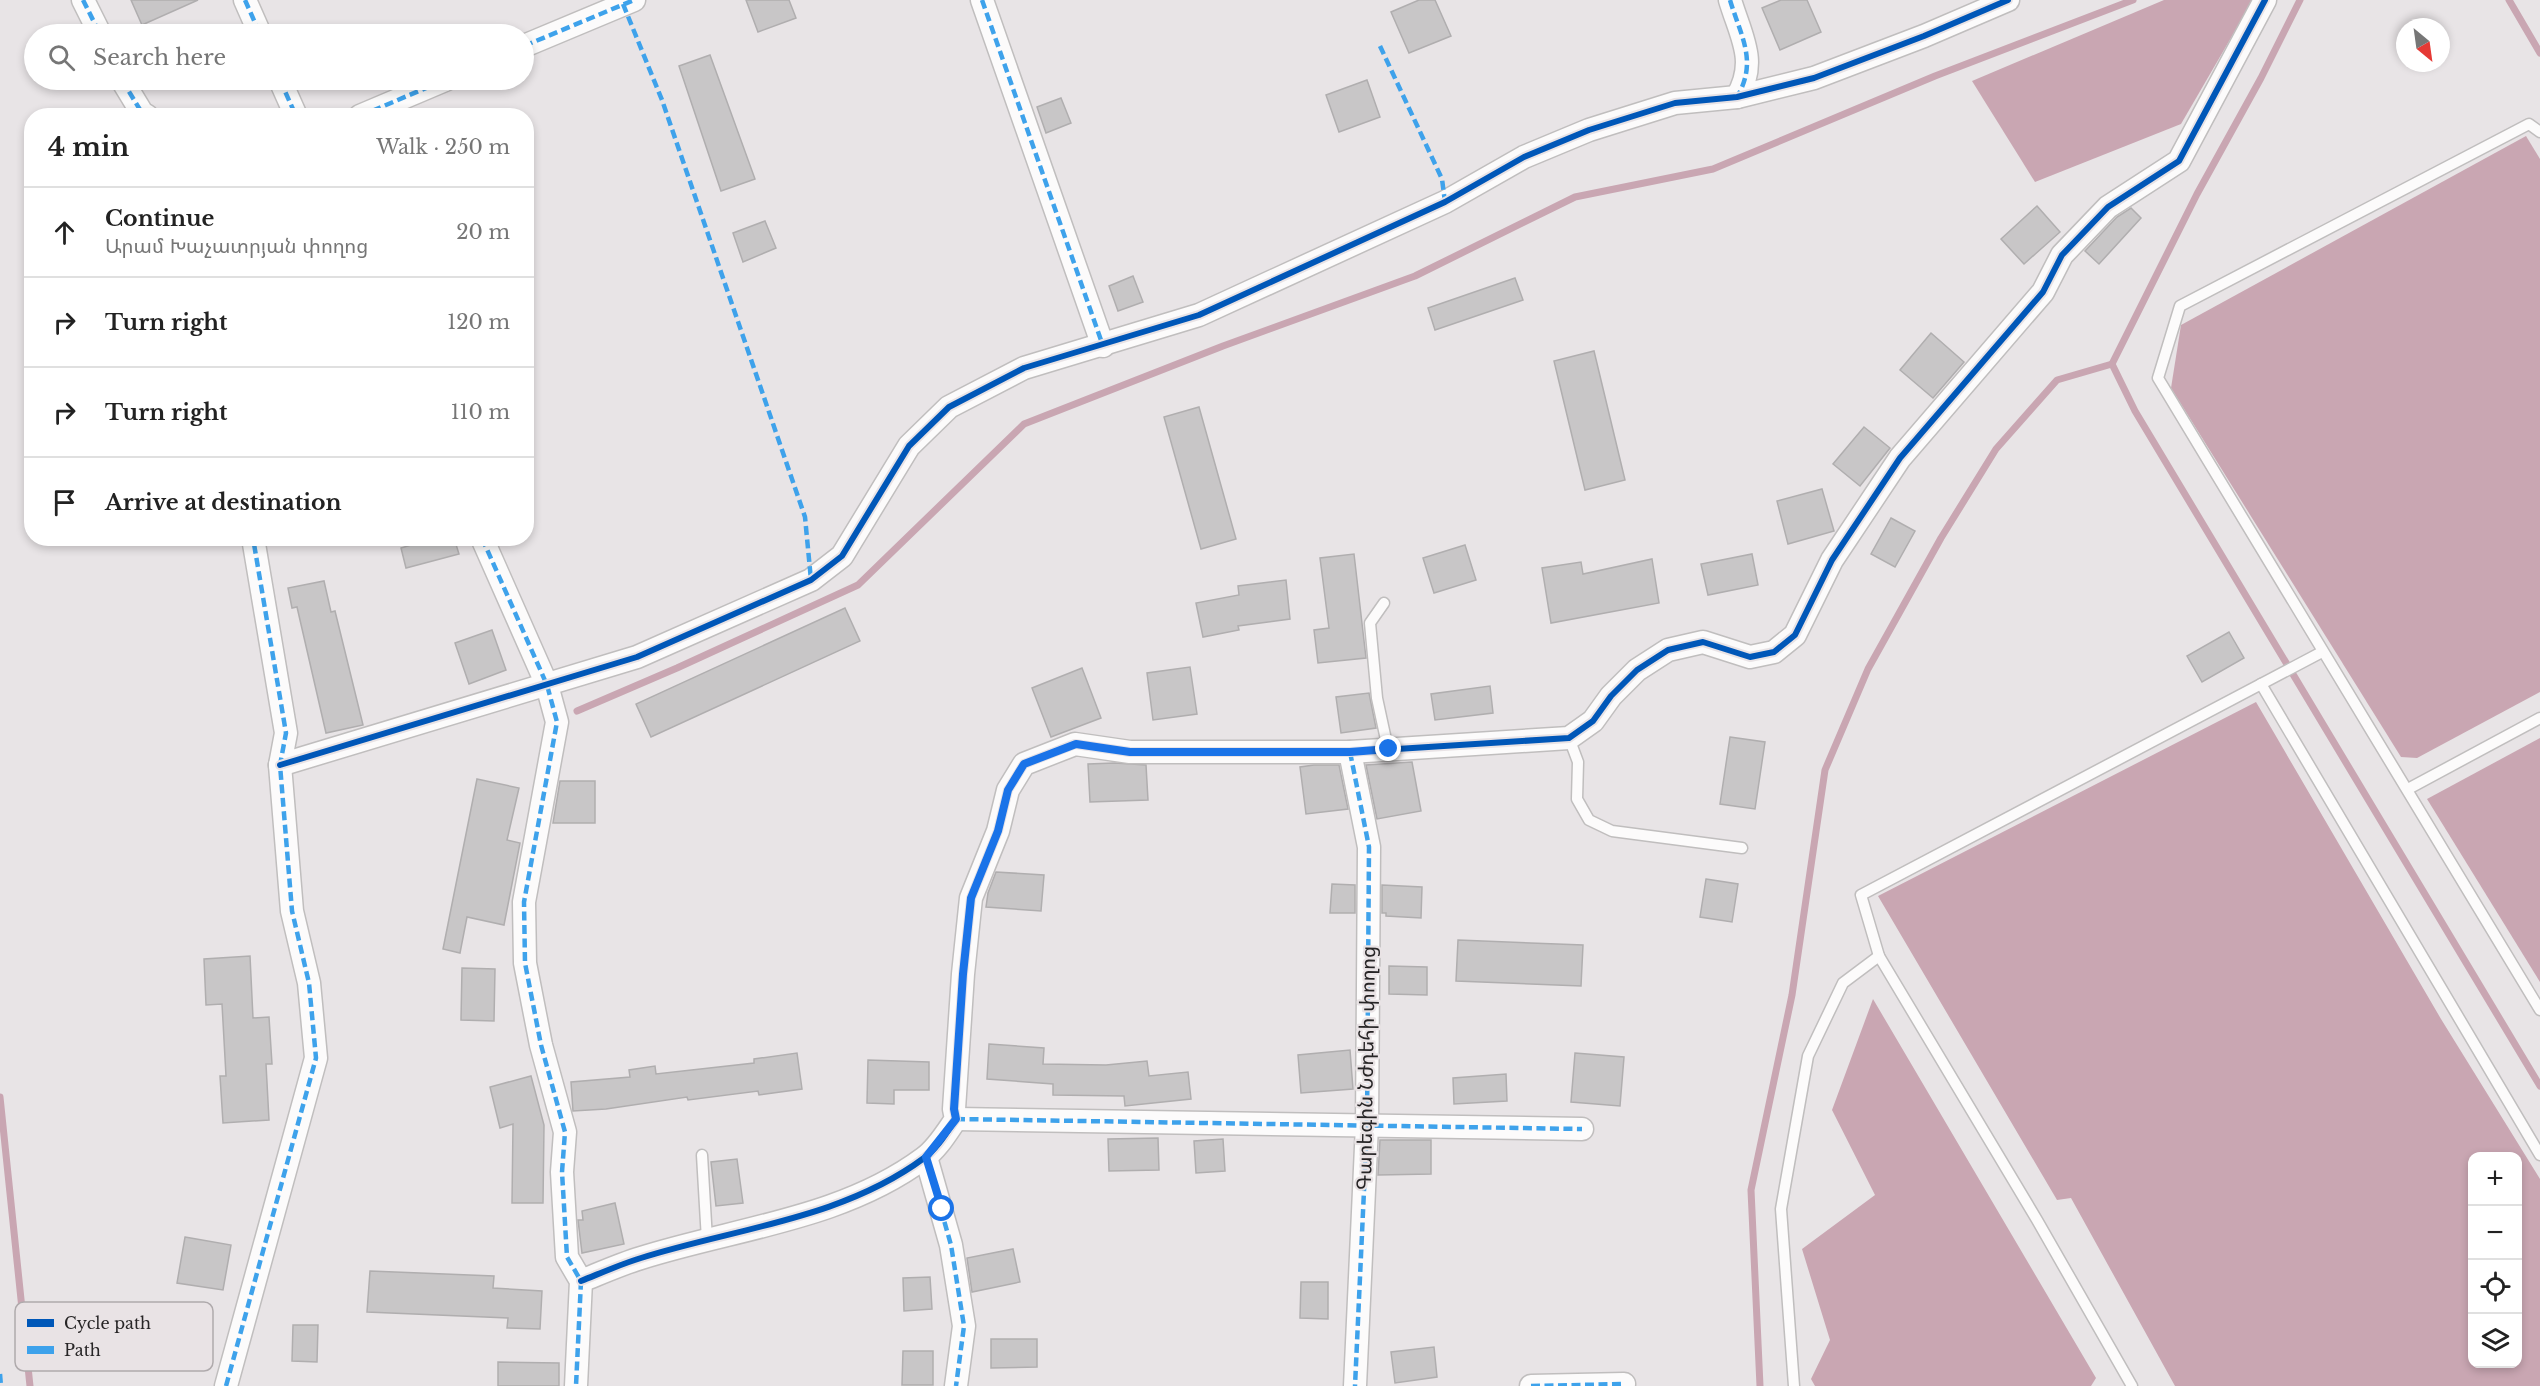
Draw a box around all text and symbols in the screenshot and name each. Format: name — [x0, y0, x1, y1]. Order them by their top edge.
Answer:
north arrow — [2396, 18, 2450, 72]
search box — [24, 24, 534, 90]
icon: search — [45, 41, 78, 74]
text: Search here — [93, 44, 226, 71]
text: 4 min — [48, 131, 129, 163]
text: Walk · 250 m — [376, 135, 510, 159]
text: Continue — [105, 205, 214, 232]
icon: ahead — [48, 216, 81, 249]
text: 20 m — [456, 220, 510, 244]
text: Արամ Խաչատրյան փողոց — [105, 234, 368, 258]
icon: right — [48, 306, 81, 339]
text: Turn right — [105, 309, 227, 336]
text: 120 m — [447, 310, 510, 334]
icon: right — [48, 396, 81, 429]
text: Turn right — [105, 399, 227, 426]
text: 110 m — [451, 400, 510, 424]
icon: arrive — [48, 486, 81, 519]
text: Arrive at destination — [105, 489, 342, 516]
route end — [1375, 735, 1401, 761]
street label: Գարեգին Նժդեհի փողոց — [1352, 946, 1380, 1190]
map controls — [2468, 1152, 2522, 1368]
button: + — [2468, 1152, 2522, 1206]
route start — [928, 1195, 954, 1221]
button: − — [2468, 1206, 2522, 1260]
button: locate — [2468, 1260, 2522, 1314]
legend — [15, 1302, 213, 1371]
text: Cycle path — [64, 1313, 151, 1333]
button: layers — [2468, 1314, 2522, 1368]
text: Path — [64, 1340, 101, 1360]

